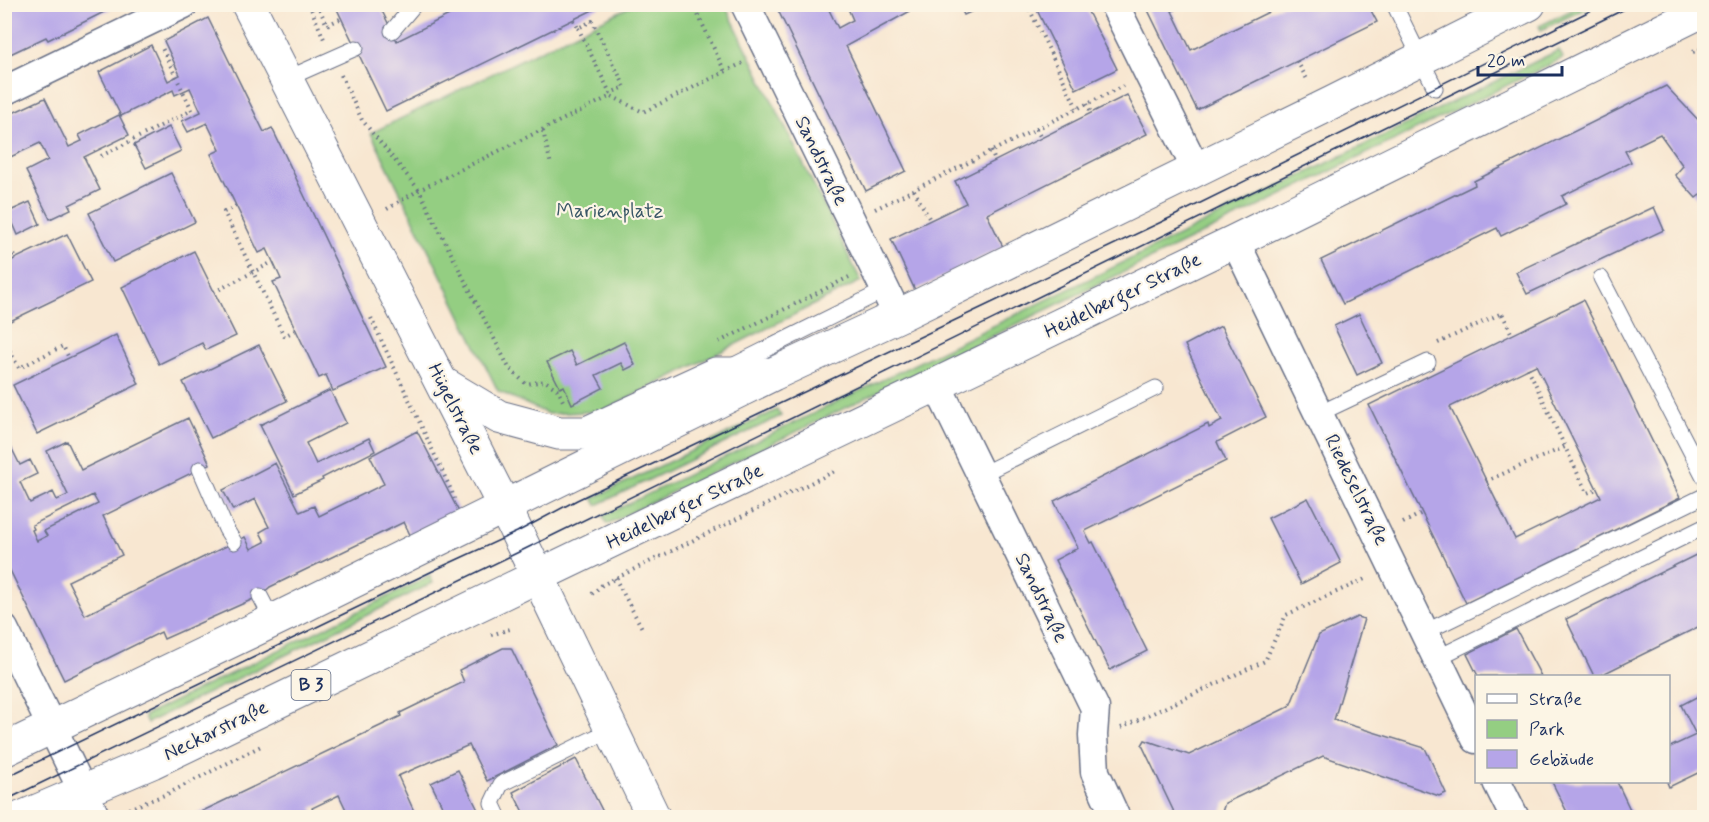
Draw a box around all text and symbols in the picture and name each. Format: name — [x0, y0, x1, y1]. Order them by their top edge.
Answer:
scale bar — [1478, 39, 1562, 77]
text: 20 m — [1487, 49, 1525, 73]
street label: Sandstraße — [788, 112, 854, 210]
park label: Marienplatz — [556, 198, 664, 225]
street label: Heidelberger Straße — [1040, 246, 1207, 348]
street label: Hügelstraße — [421, 359, 490, 459]
street label: Riedeselstraße — [1317, 430, 1395, 550]
street label: Heidelberger Straße — [602, 457, 769, 559]
street label: Sandstraße — [1008, 549, 1074, 647]
road number: B 3 — [292, 670, 330, 700]
legend — [1475, 675, 1670, 783]
text: Straße — [1529, 688, 1582, 712]
street label: Neckarstraße — [159, 694, 273, 768]
text: Park — [1529, 718, 1565, 742]
text: Gebäude — [1529, 748, 1594, 772]

